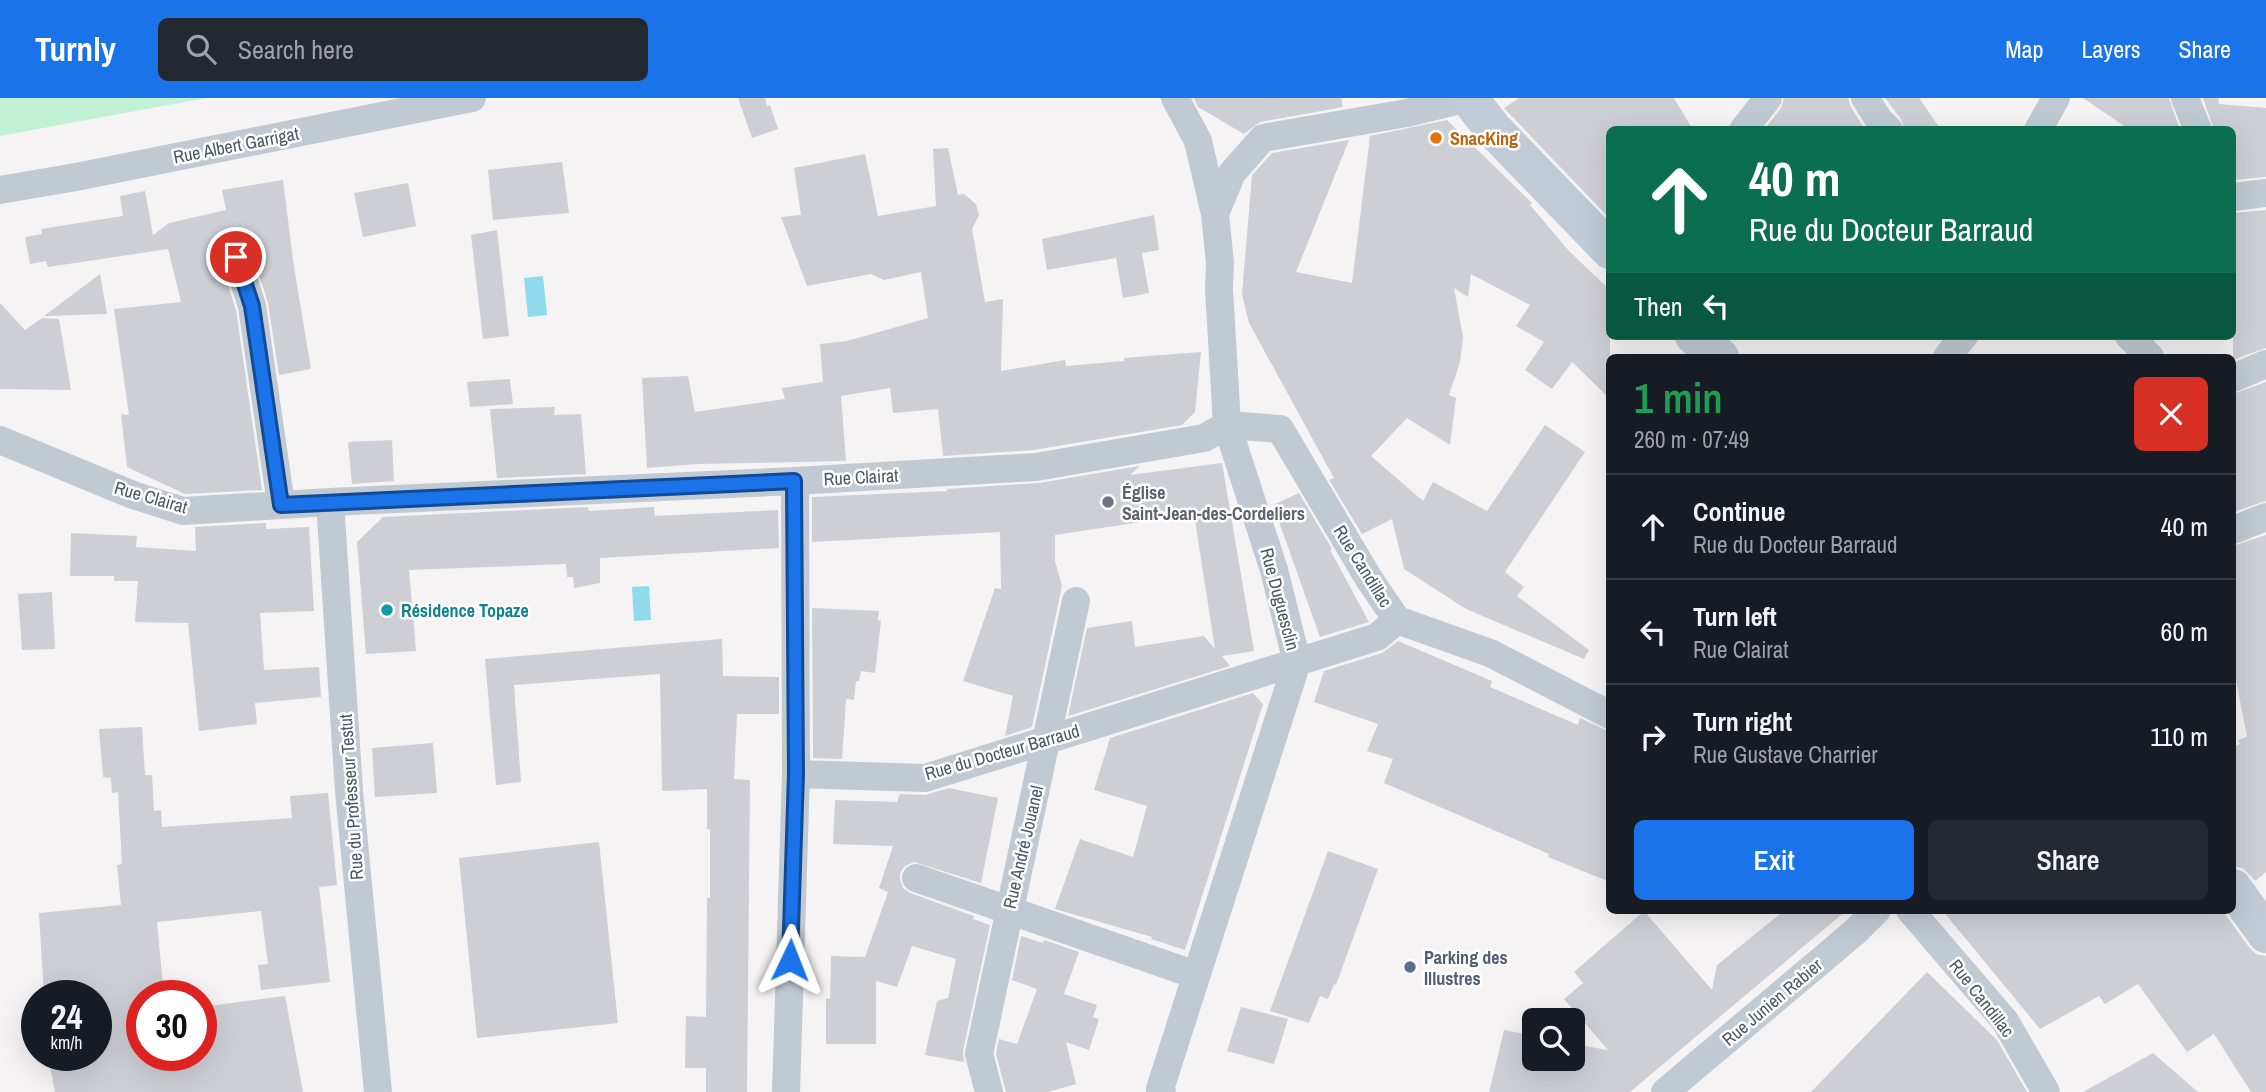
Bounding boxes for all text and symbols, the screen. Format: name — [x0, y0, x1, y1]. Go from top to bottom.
search box — [158, 18, 648, 81]
text: Turnly — [35, 27, 116, 71]
icon: search — [182, 30, 220, 68]
text: Search here — [238, 32, 354, 67]
text: Map — [2005, 33, 2043, 65]
text: Layers — [2081, 33, 2140, 65]
text: Share — [2178, 33, 2231, 65]
street label: Rue Albert Garrigat — [171, 121, 301, 169]
place label: SnacKing — [1450, 126, 1518, 151]
marker: SnacKing — [1428, 130, 1444, 146]
text: 40 m — [1749, 145, 1841, 211]
icon: ahead — [1634, 154, 1725, 245]
text: Rue du Docteur Barraud — [1749, 208, 2033, 251]
pin — [206, 227, 266, 287]
icon: arrive — [217, 238, 255, 276]
icon: left — [1697, 287, 1735, 325]
text: Then — [1634, 289, 1683, 324]
text: 1 min — [1634, 370, 1723, 426]
button: close — [2134, 377, 2208, 451]
text: 260 m · 07:49 — [1634, 424, 1749, 455]
street label: Rue Clairat — [823, 463, 899, 491]
street label: Rue Clairat — [112, 475, 190, 519]
place label: Église Saint-Jean-des-Cordeliers — [1122, 480, 1305, 526]
marker: Église Saint-Jean-des-Cordeliers — [1100, 494, 1116, 510]
text: Continue — [1693, 494, 1785, 529]
icon: ahead — [1634, 508, 1672, 546]
text: 40 m — [2161, 509, 2208, 544]
street label: Rue Candillac — [1328, 520, 1398, 612]
text: Rue du Docteur Barraud — [1693, 529, 1897, 560]
street label: Rue Duguesclin — [1254, 545, 1306, 653]
place label: Résidence Topaze — [401, 598, 529, 623]
text: Turn left — [1693, 599, 1777, 634]
marker: Résidence Topaze — [379, 602, 395, 618]
icon: left — [1634, 613, 1672, 651]
text: 60 m — [2161, 614, 2208, 649]
text: Rue Clairat — [1693, 634, 1788, 665]
text: Turn right — [1693, 704, 1792, 739]
street label: Rue du Professeur Testut — [333, 713, 369, 881]
street label: Rue du Docteur Barraud — [922, 718, 1082, 786]
icon: right — [1634, 718, 1672, 756]
text: 110 m — [2150, 719, 2208, 754]
text: Rue Gustave Charrier — [1693, 739, 1877, 770]
street label: Rue André Jouanel — [997, 783, 1049, 911]
button: Exit — [1634, 820, 1914, 900]
button: Share — [1928, 820, 2208, 900]
position arrow — [753, 923, 827, 997]
place label: Parking des Illustres — [1424, 945, 1508, 991]
street label: Rue Junien Rabier — [1717, 953, 1828, 1051]
street label: Rue Candillac — [1944, 954, 2020, 1042]
marker: Parking des Illustres — [1402, 959, 1418, 975]
speed limit sign: 30 — [126, 980, 217, 1071]
text: 24 — [51, 993, 82, 1040]
map controls — [1522, 1008, 1585, 1071]
button: search — [1522, 1008, 1585, 1071]
text: km/h — [51, 1030, 83, 1055]

